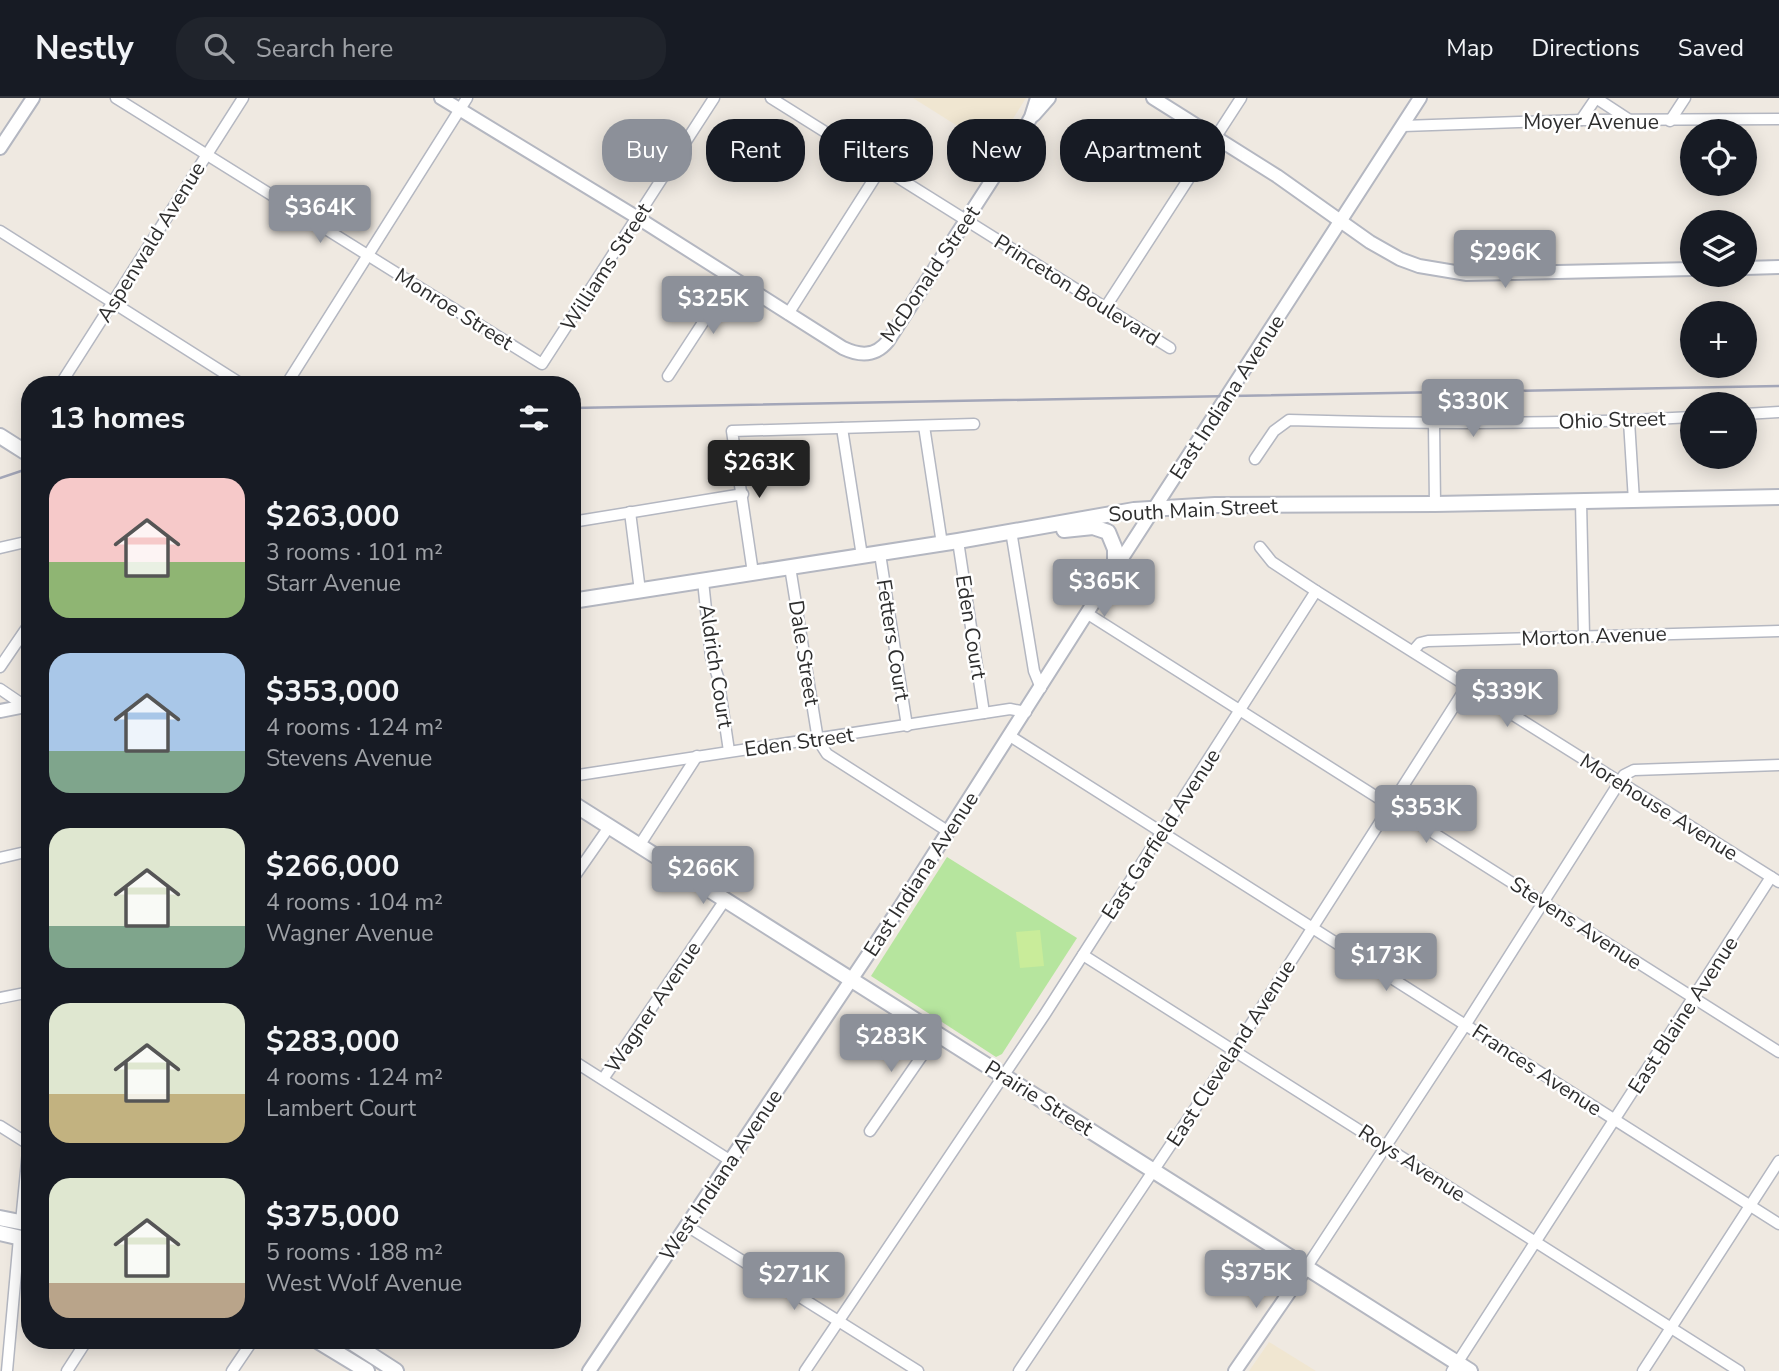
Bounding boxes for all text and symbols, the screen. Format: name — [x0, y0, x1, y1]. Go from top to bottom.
search box — [176, 17, 666, 80]
text: Nestly — [35, 26, 134, 71]
icon: search — [200, 29, 238, 67]
text: Search here — [256, 31, 393, 66]
text: Map — [1446, 32, 1493, 64]
text: Directions — [1531, 32, 1640, 64]
text: Saved — [1678, 32, 1744, 64]
street label: Moyer Avenue — [1523, 108, 1659, 136]
chip: Buy — [602, 119, 692, 182]
chip: Rent — [706, 119, 805, 182]
chip: Filters — [819, 119, 933, 182]
chip: New — [947, 119, 1046, 182]
chip: Apartment — [1060, 119, 1225, 182]
map controls — [1680, 119, 1757, 469]
button: locate — [1680, 119, 1757, 196]
street label: Aspenwald Avenue — [90, 156, 212, 328]
pin: $364K — [271, 186, 369, 245]
text: $364K — [285, 192, 355, 223]
street label: Williams Street — [554, 197, 658, 336]
street label: McDonald Street — [874, 200, 986, 348]
button: layers — [1680, 210, 1757, 287]
street label: Princeton Boulevard — [989, 228, 1165, 352]
pin: $296K — [1456, 230, 1554, 290]
text: $296K — [1470, 237, 1540, 268]
street label: Monroe Street — [390, 261, 519, 357]
pin: $325K — [664, 276, 762, 336]
text: $325K — [678, 283, 748, 314]
button: + — [1680, 301, 1757, 378]
street label: East Indiana Avenue — [1163, 309, 1291, 485]
pin: $330K — [1424, 380, 1522, 439]
text: $330K — [1438, 386, 1508, 417]
button: − — [1680, 392, 1757, 469]
text: 13 homes — [49, 398, 185, 439]
icon: filters — [515, 399, 553, 437]
street label: Ohio Street — [1558, 404, 1667, 436]
pin: $263K — [710, 440, 808, 500]
text: $263K — [724, 447, 794, 478]
street label: South Main Street — [1108, 492, 1279, 528]
text: $263,000 — [266, 496, 399, 537]
icon: home — [105, 506, 189, 590]
text: 3 rooms · 101 m² — [266, 537, 443, 568]
pin: $365K — [1055, 560, 1153, 619]
text: $365K — [1069, 566, 1139, 597]
text: Starr Avenue — [266, 568, 401, 599]
street label: Eden Court — [949, 573, 993, 682]
street label: Fetters Court — [870, 577, 917, 704]
street label: Dale Street — [782, 598, 826, 709]
street label: Aldrich Court — [692, 602, 740, 731]
street label: Morton Avenue — [1521, 619, 1667, 653]
pin: $339K — [1458, 670, 1556, 729]
text: $353,000 — [266, 671, 399, 712]
text: $339K — [1472, 676, 1542, 707]
icon: home — [105, 681, 189, 765]
text: 4 rooms · 124 m² — [266, 712, 443, 743]
street label: Eden Street — [742, 720, 856, 764]
text: Stevens Avenue — [266, 743, 432, 774]
street label: East Garfield Avenue — [1095, 743, 1227, 925]
street label: Morehouse Avenue — [1575, 747, 1743, 867]
street label: East Indiana Avenue — [857, 786, 985, 962]
pin: $353K — [1377, 786, 1475, 845]
text: $353K — [1391, 792, 1461, 823]
text: $266,000 — [266, 846, 399, 887]
pin: $266K — [654, 846, 752, 906]
text: $266K — [668, 853, 738, 884]
icon: home — [105, 856, 189, 940]
street label: Stevens Avenue — [1505, 870, 1647, 976]
text: 4 rooms · 104 m² — [266, 887, 443, 918]
text: Wagner Avenue — [266, 918, 433, 949]
street label: East Blaine Avenue — [1622, 931, 1744, 1099]
pin: $173K — [1337, 934, 1435, 993]
street label: Wagner Avenue — [599, 936, 707, 1078]
text: $173K — [1351, 940, 1421, 971]
street label: East Cleveland Avenue — [1160, 954, 1302, 1152]
pin: $283K — [842, 1014, 940, 1074]
street label: Frances Avenue — [1467, 1018, 1607, 1122]
text: $283,000 — [266, 1021, 399, 1062]
text: $283K — [856, 1021, 926, 1052]
icon: home — [105, 1031, 189, 1115]
street label: Prairie Street — [980, 1054, 1099, 1143]
text: 4 rooms · 124 m² — [266, 1062, 443, 1093]
street label: West Indiana Avenue — [653, 1084, 789, 1266]
text: Lambert Court — [266, 1093, 416, 1124]
street label: Roys Avenue — [1353, 1118, 1471, 1208]
text: $375,000 — [266, 1196, 399, 1237]
icon: home — [105, 1206, 189, 1290]
text: 5 rooms · 188 m² — [266, 1237, 443, 1268]
pin: $375K — [1207, 1250, 1305, 1310]
pin: $271K — [745, 1252, 843, 1312]
text: $375K — [1221, 1257, 1291, 1288]
text: $271K — [759, 1259, 829, 1290]
text: West Wolf Avenue — [266, 1268, 462, 1299]

